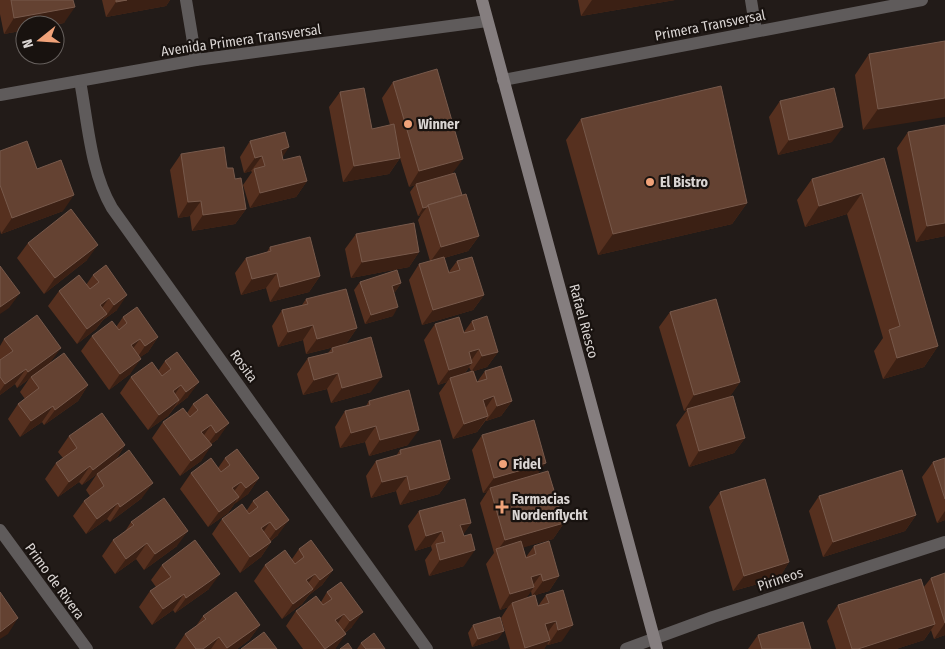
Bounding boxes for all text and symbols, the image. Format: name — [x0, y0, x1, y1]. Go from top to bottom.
street label: Primera Transversal — [653, 6, 767, 45]
north arrow — [15, 15, 65, 65]
street label: Avenida Primera Transversal — [160, 21, 322, 60]
text: N — [19, 37, 37, 50]
place label: Winner — [418, 116, 460, 133]
marker: Winner — [402, 118, 414, 130]
place label: El Bistro — [660, 174, 708, 191]
marker: El Bistro — [644, 176, 656, 188]
street label: Rafael Riesco — [565, 282, 602, 360]
street label: Rosita — [226, 347, 261, 386]
place label: Fidel — [513, 456, 541, 473]
marker: Fidel — [497, 458, 509, 470]
place label: Farmacias Nordenflycht — [512, 491, 589, 524]
marker: Farmacias Nordenflycht — [496, 501, 508, 513]
street label: Primo de Rivera — [21, 540, 88, 623]
street label: Pirineos — [755, 564, 805, 595]

